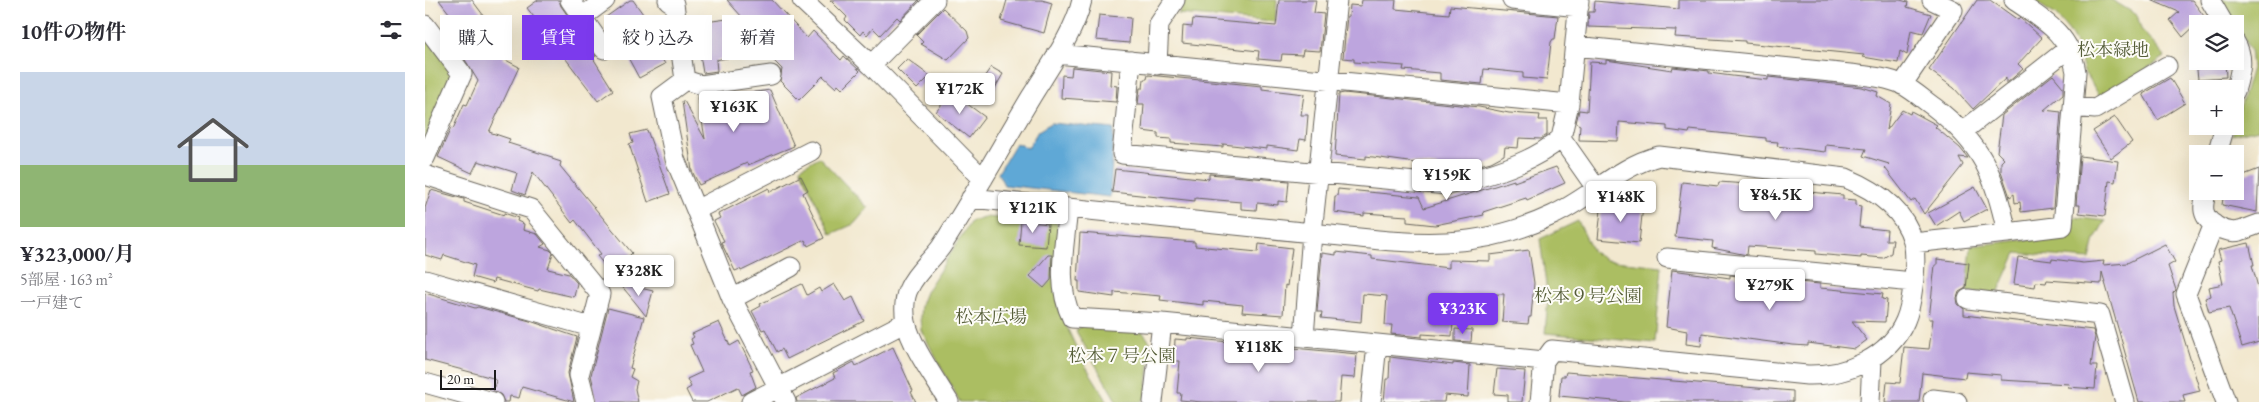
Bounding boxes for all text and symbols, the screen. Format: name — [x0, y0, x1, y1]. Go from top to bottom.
chip: 購入 — [440, 15, 512, 60]
chip: 賃貸 — [522, 15, 594, 60]
chip: 絞り込み — [604, 15, 712, 60]
chip: 新着 — [722, 15, 794, 60]
map controls — [2189, 15, 2244, 200]
button: layers — [2189, 15, 2244, 70]
icon: filters — [377, 16, 405, 44]
text: 10件の物件 — [20, 18, 126, 45]
park label: 松本緑地 — [2077, 38, 2149, 61]
pin: ¥172K — [925, 72, 995, 115]
text: ¥172K — [936, 78, 984, 99]
button: + — [2189, 80, 2244, 135]
pin: ¥163K — [699, 90, 769, 133]
text: ¥163K — [710, 96, 758, 117]
icon: home — [168, 105, 258, 195]
button: − — [2189, 145, 2244, 200]
pin: ¥159K — [1412, 158, 1482, 201]
text: ¥159K — [1423, 164, 1471, 185]
pin: ¥84.5K — [1735, 178, 1817, 221]
pin: ¥148K — [1586, 180, 1656, 223]
text: ¥84.5K — [1750, 184, 1802, 205]
text: ¥148K — [1597, 186, 1645, 207]
pin: ¥121K — [998, 192, 1068, 234]
text: ¥121K — [1009, 197, 1057, 218]
text: ¥323,000/月 — [20, 240, 135, 267]
pin: ¥328K — [604, 254, 674, 297]
text: ¥328K — [615, 260, 663, 281]
pin: ¥279K — [1735, 268, 1805, 311]
text: 5部屋 · 163 m² — [20, 269, 113, 290]
text: ¥279K — [1746, 274, 1794, 295]
park label: 松本９号公園 — [1534, 284, 1642, 307]
text: 一戸建て — [20, 292, 84, 313]
pin: ¥323K — [1428, 292, 1498, 335]
text: ¥323K — [1439, 298, 1487, 319]
park label: 松本広場 — [955, 305, 1027, 328]
pin: ¥118K — [1224, 330, 1294, 373]
text: ¥118K — [1235, 336, 1283, 357]
park label: 松本７号公園 — [1068, 344, 1176, 367]
scale bar — [440, 367, 496, 390]
text: 20 m — [447, 370, 474, 388]

